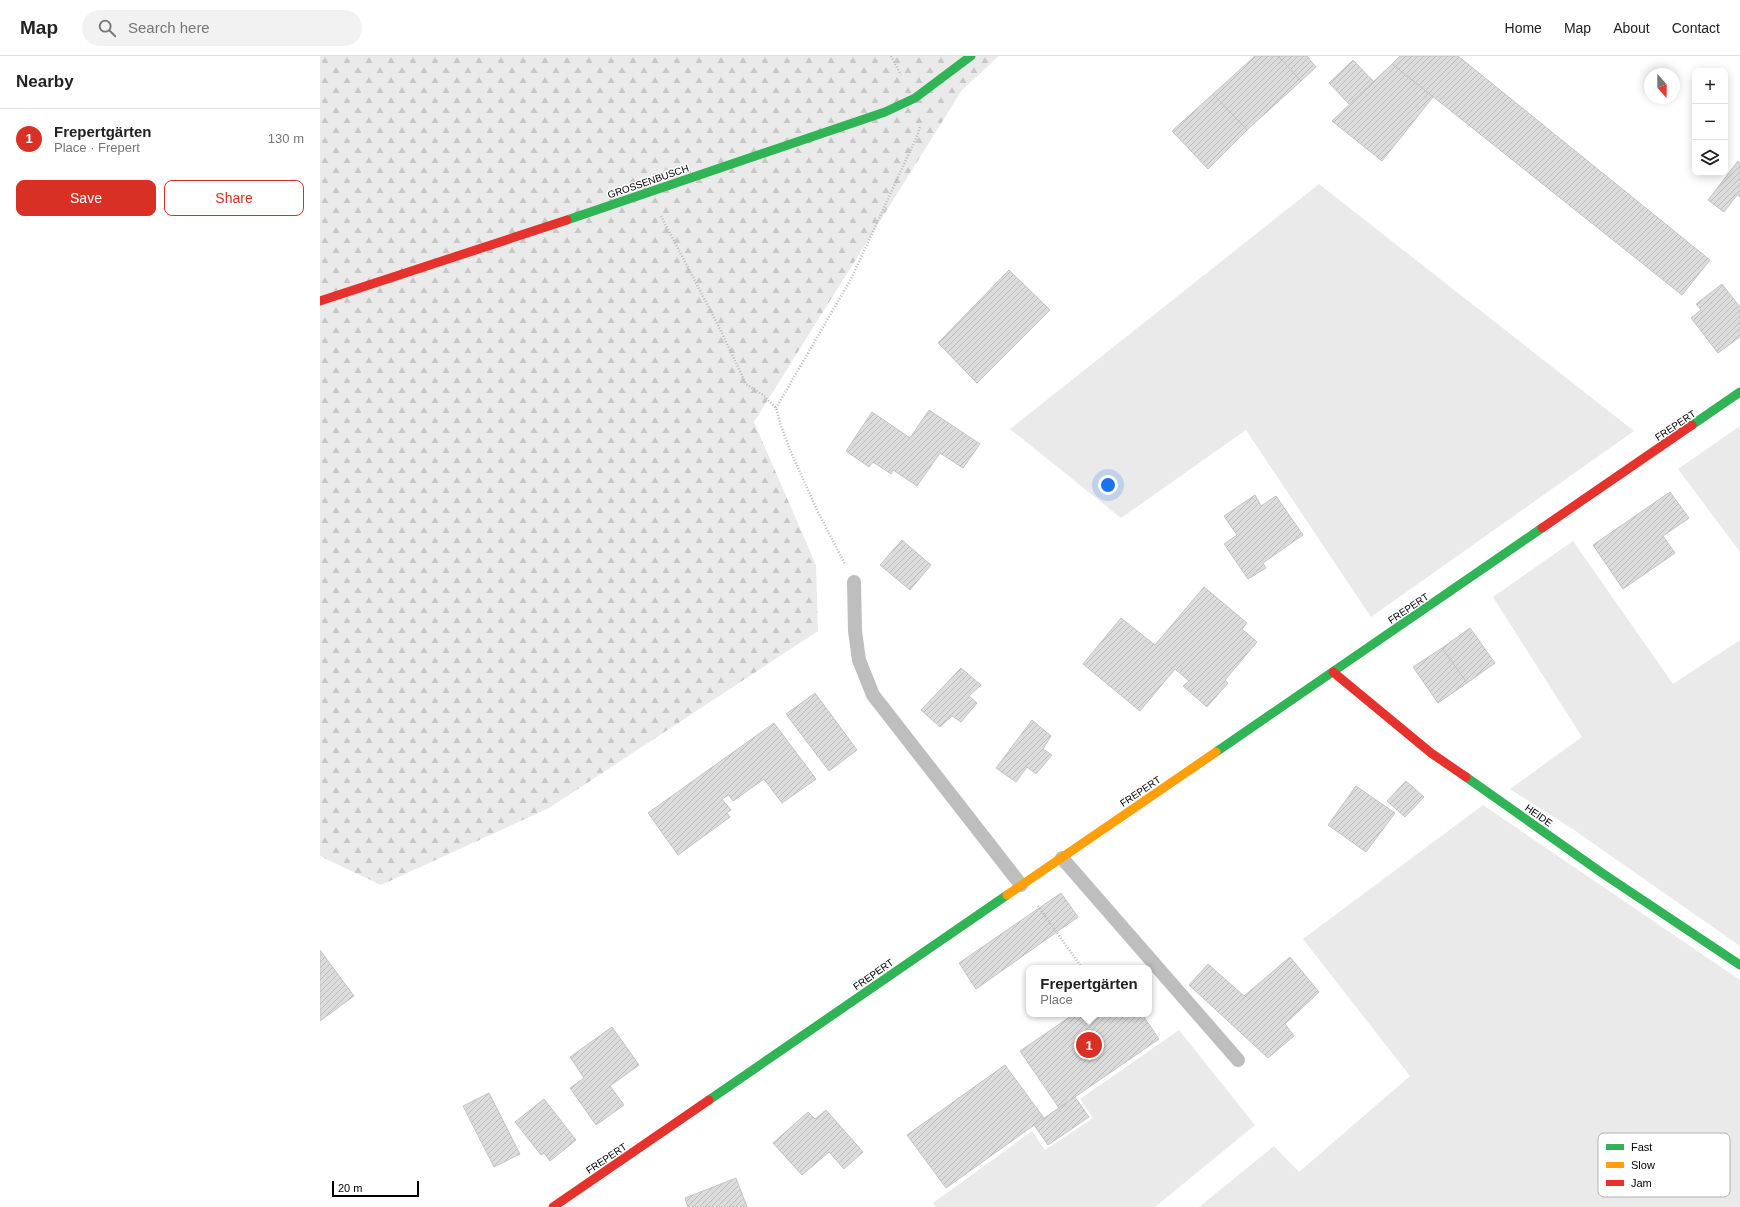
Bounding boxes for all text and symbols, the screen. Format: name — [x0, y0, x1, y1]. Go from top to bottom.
search box — [82, 10, 362, 46]
text: Map — [20, 17, 58, 38]
icon: search — [96, 17, 118, 39]
text: Search here — [128, 19, 210, 36]
text: Home — [1505, 20, 1542, 36]
text: Map — [1564, 20, 1591, 36]
text: About — [1613, 20, 1650, 36]
text: Contact — [1672, 20, 1720, 36]
north arrow — [1644, 68, 1680, 104]
map controls — [1692, 68, 1728, 176]
button: + — [1692, 68, 1728, 104]
text: Nearby — [16, 72, 74, 91]
button: − — [1692, 104, 1728, 140]
text: Frepertgärten — [54, 123, 152, 140]
text: 1 — [25, 131, 33, 146]
text: 130 m — [268, 131, 304, 146]
text: Place · Frepert — [54, 140, 140, 155]
button: layers — [1692, 140, 1728, 176]
street label: GROSSENBUSCH — [606, 162, 690, 201]
button: Save — [16, 180, 156, 216]
button: Share — [164, 180, 304, 216]
street label: FREPERT — [1653, 408, 1698, 443]
your location — [1098, 475, 1118, 495]
street label: FREPERT — [1386, 591, 1431, 626]
street label: FREPERT — [1118, 774, 1163, 809]
street label: HEIDE — [1523, 802, 1555, 829]
street label: FREPERT — [851, 957, 895, 992]
popup — [1026, 965, 1152, 1017]
text: Frepertgärten — [1040, 975, 1138, 992]
text: Place — [1040, 992, 1073, 1007]
pin: 1 — [1076, 1030, 1102, 1060]
legend — [1598, 1133, 1730, 1197]
street label: FREPERT — [584, 1141, 629, 1176]
text: Fast — [1631, 1141, 1652, 1153]
text: Slow — [1631, 1159, 1655, 1171]
text: Jam — [1631, 1177, 1652, 1189]
scale bar — [332, 1179, 419, 1198]
text: 20 m — [338, 1182, 362, 1194]

